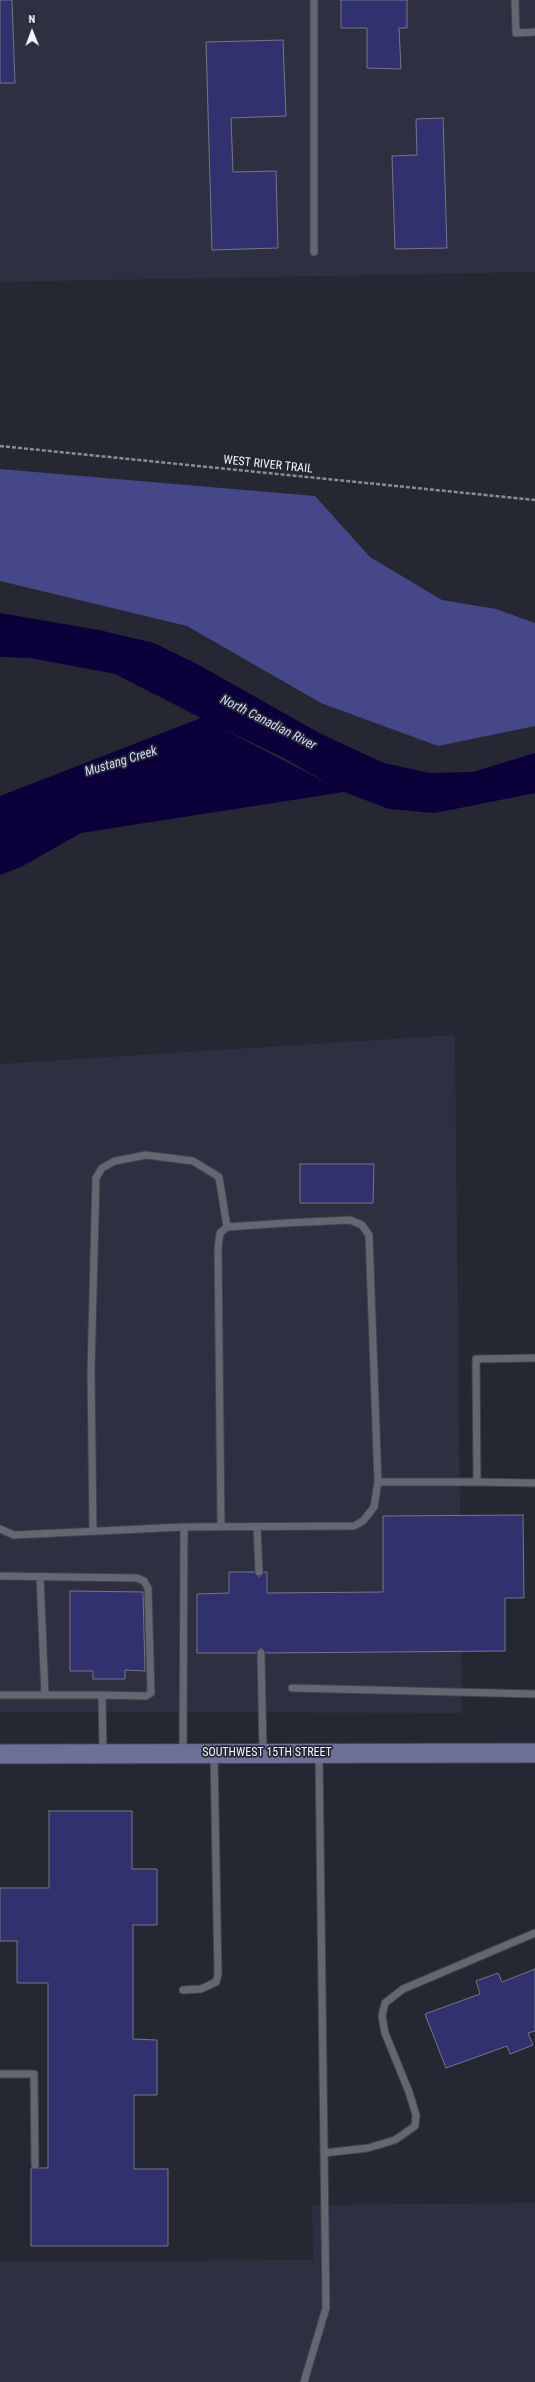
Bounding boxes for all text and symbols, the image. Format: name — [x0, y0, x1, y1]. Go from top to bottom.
north arrow — [12, 12, 52, 52]
text: N — [28, 13, 35, 26]
street label: WEST RIVER TRAIL — [223, 453, 313, 477]
water label: North Canadian River — [218, 692, 318, 754]
water label: Mustang Creek — [83, 744, 159, 780]
street label: SOUTHWEST 15TH STREET — [202, 1746, 332, 1760]

